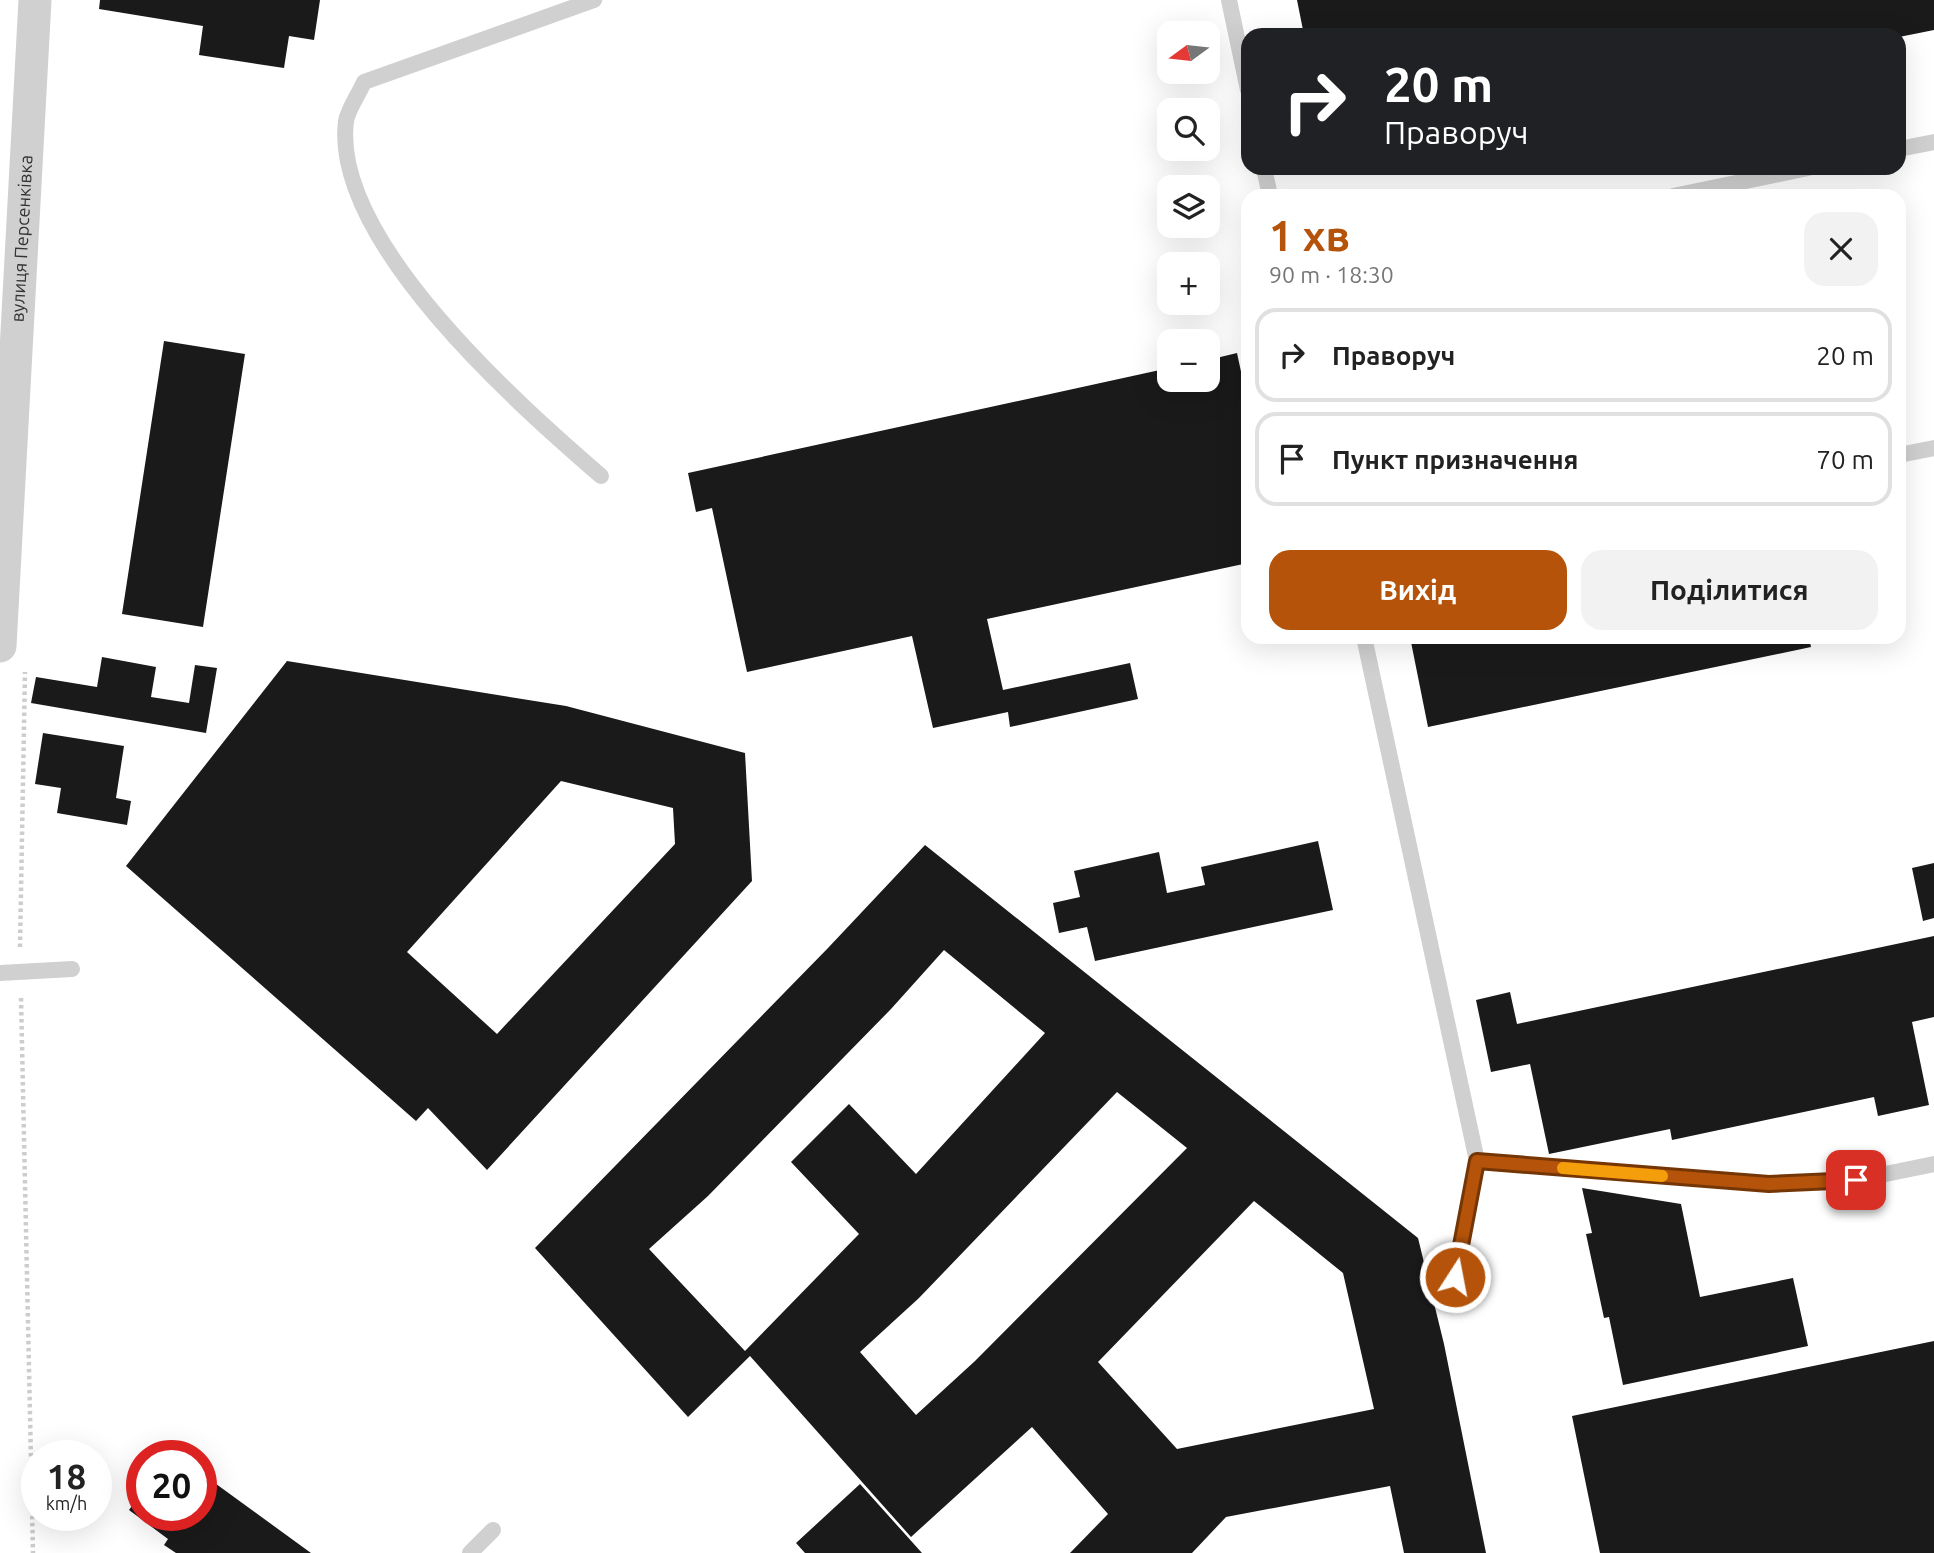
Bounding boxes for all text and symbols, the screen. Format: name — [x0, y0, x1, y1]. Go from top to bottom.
north arrow — [1157, 21, 1220, 84]
map controls — [1157, 21, 1220, 392]
icon: right — [1269, 56, 1360, 147]
text: 20 m — [1384, 56, 1493, 111]
button: search — [1157, 98, 1220, 161]
text: Праворуч — [1384, 114, 1529, 150]
street label: вулиця Персенківка — [7, 154, 36, 323]
button: layers — [1157, 175, 1220, 238]
text: 1 хв — [1269, 212, 1350, 259]
button: close — [1804, 212, 1878, 286]
button: + — [1157, 252, 1220, 315]
text: 90 m · 18:30 — [1269, 262, 1394, 287]
button: − — [1157, 329, 1220, 392]
icon: right — [1273, 336, 1311, 374]
text: Праворуч — [1332, 341, 1455, 370]
text: 20 m — [1816, 341, 1874, 370]
icon: arrive — [1273, 440, 1311, 478]
text: Пункт призначення — [1332, 445, 1578, 474]
text: 70 m — [1816, 445, 1874, 474]
button: Вихід — [1269, 550, 1567, 630]
button: Поділитися — [1581, 550, 1878, 630]
pin — [1826, 1150, 1886, 1210]
icon: arrive — [1837, 1161, 1875, 1199]
position arrow — [1418, 1240, 1492, 1314]
speed limit sign: 20 — [126, 1440, 217, 1531]
text: 18 — [47, 1456, 86, 1496]
text: km/h — [46, 1493, 87, 1513]

